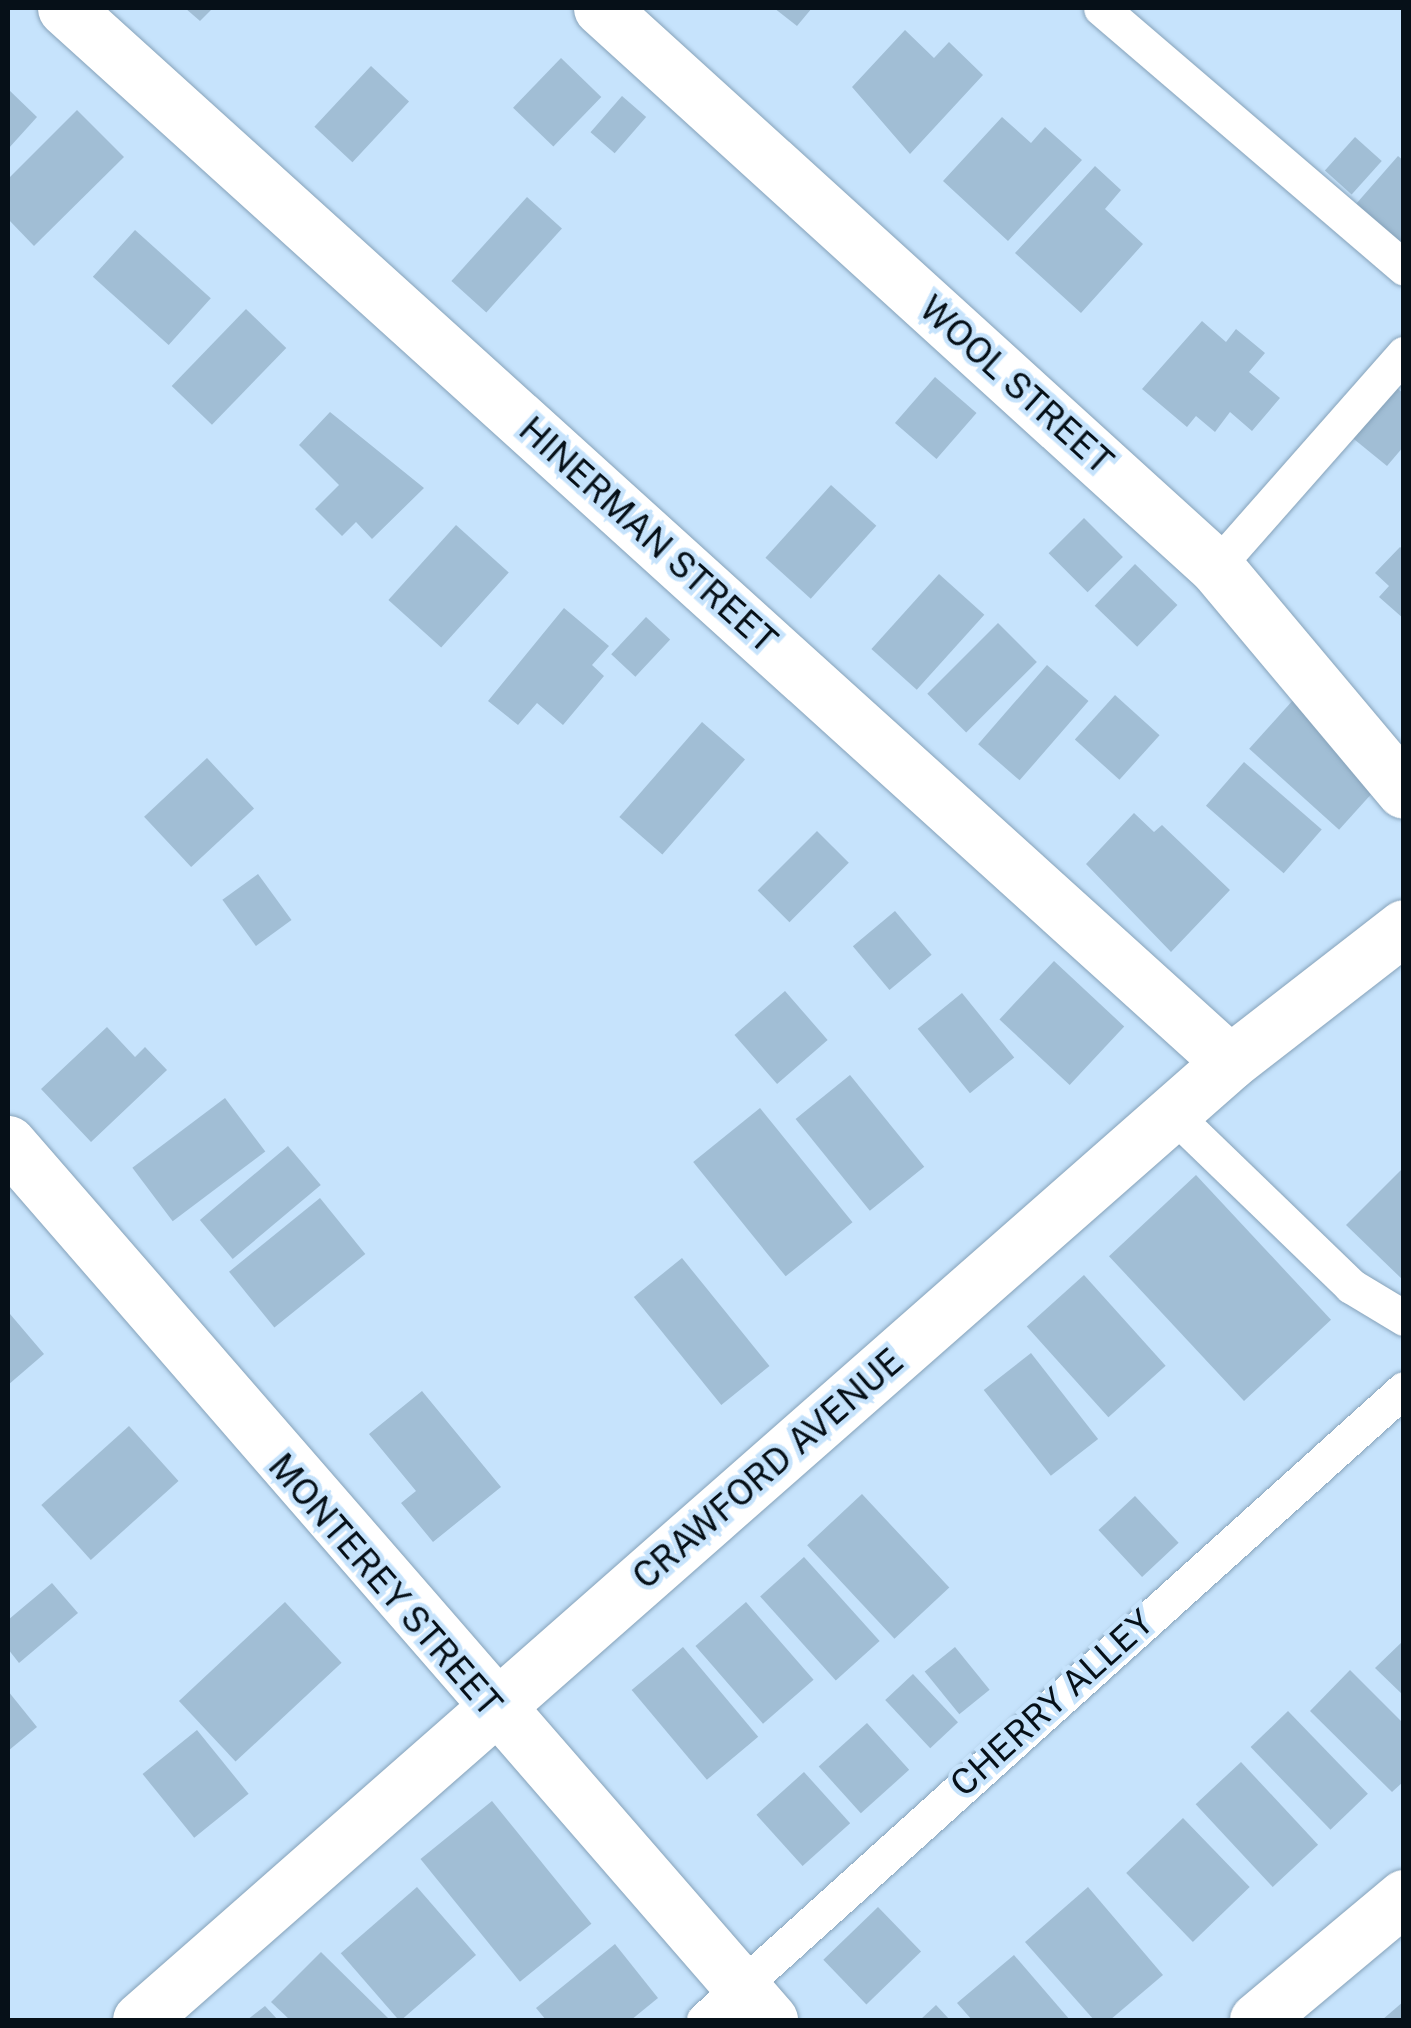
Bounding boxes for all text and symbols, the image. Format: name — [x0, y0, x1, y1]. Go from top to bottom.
street label: WOOL STREET — [911, 287, 1121, 483]
street label: HINERMAN STREET — [511, 408, 785, 662]
street label: CRAWFORD AVENUE — [624, 1340, 912, 1598]
street label: MONTEREY STREET — [260, 1445, 510, 1725]
street label: CHERRY ALLEY — [942, 1601, 1162, 1805]

